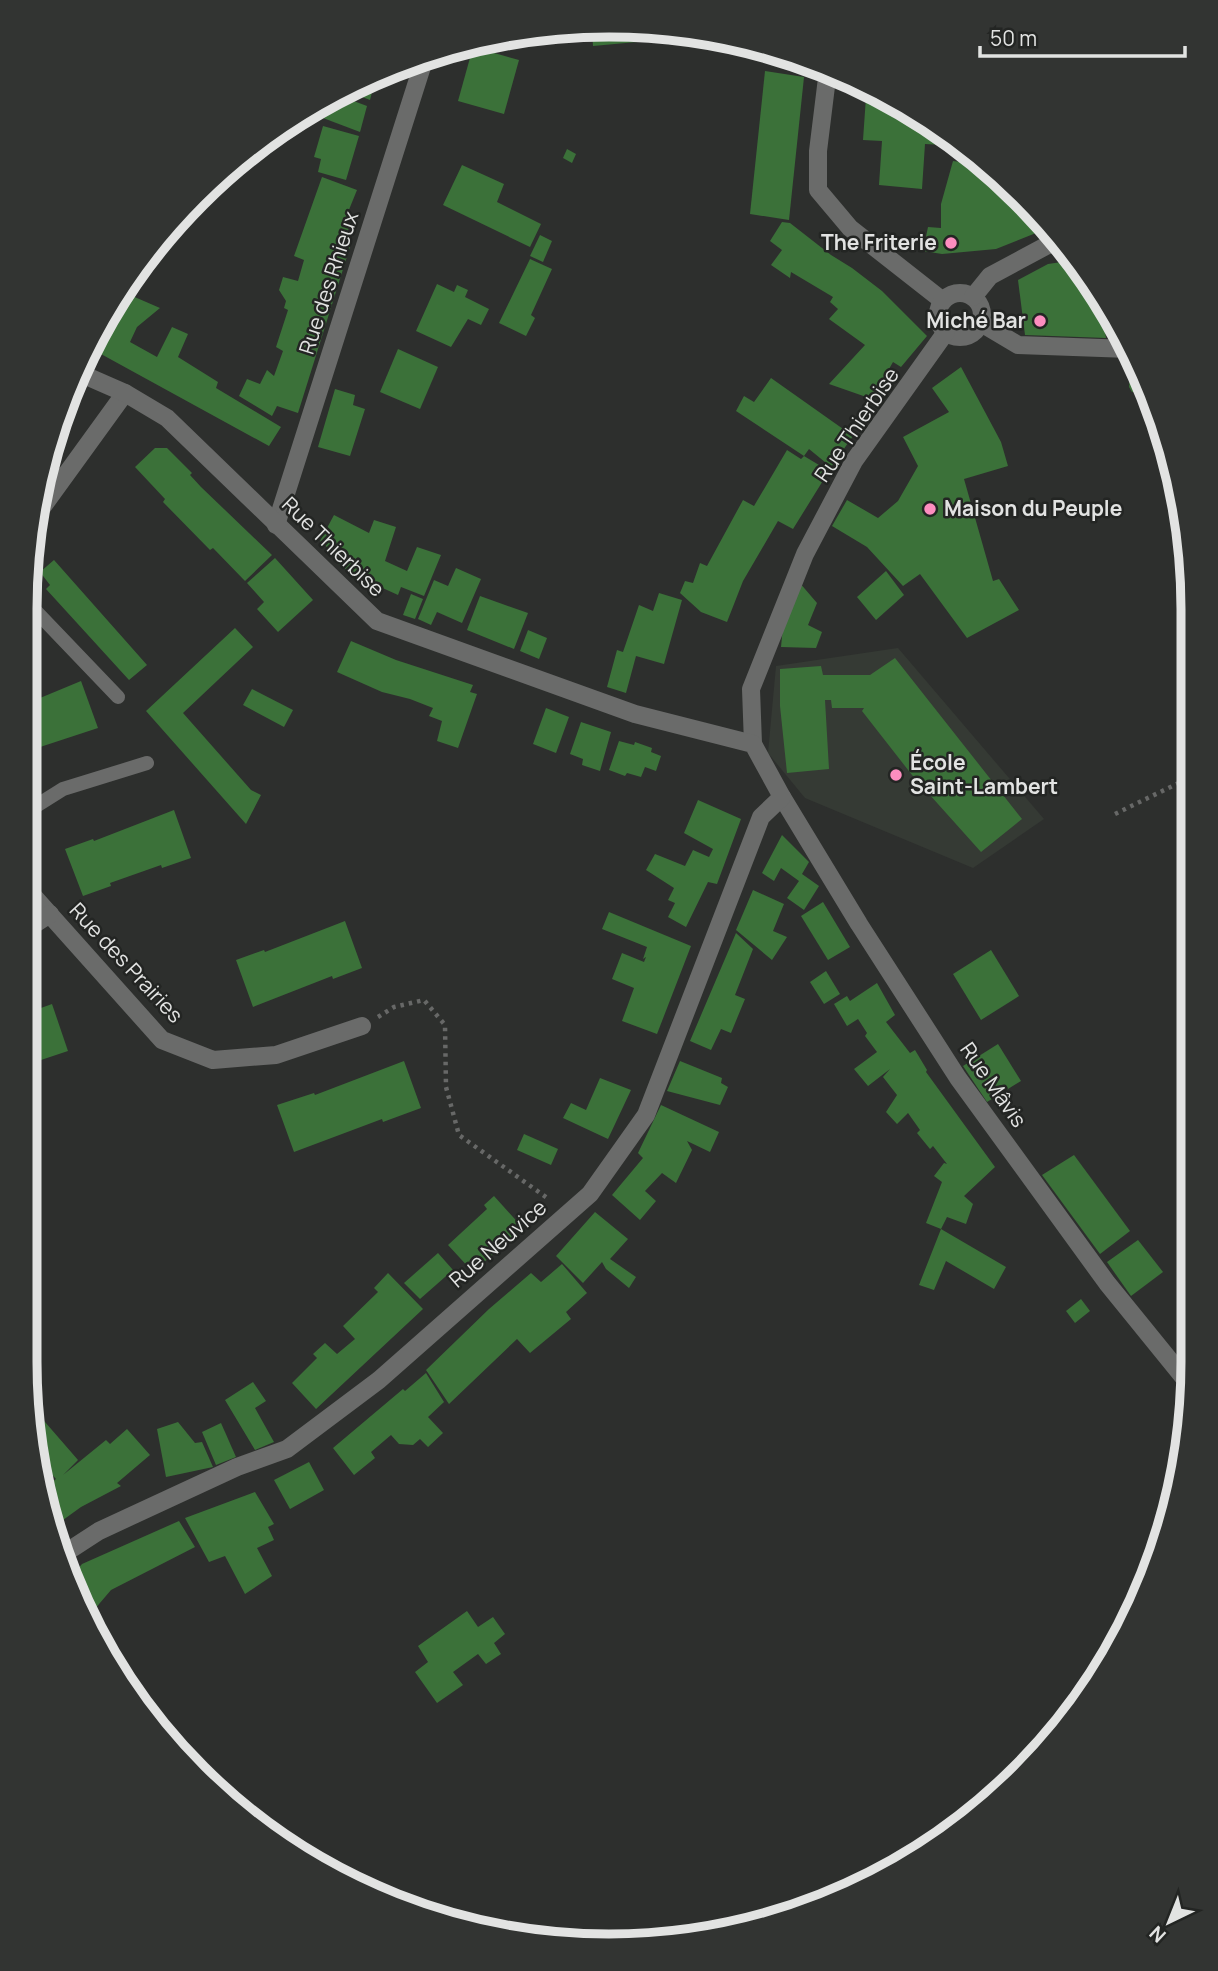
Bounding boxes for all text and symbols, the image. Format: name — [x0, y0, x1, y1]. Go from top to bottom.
scale bar — [980, 14, 1185, 58]
text: 50 m — [990, 24, 1037, 52]
street label: Rue des Rhieux — [292, 208, 364, 358]
place label: The Friterie — [821, 228, 937, 256]
marker: The Friterie — [943, 235, 959, 251]
place label: Miché Bar — [926, 306, 1026, 334]
marker: Miché Bar — [1032, 313, 1048, 329]
street label: Rue Thierbise — [807, 362, 905, 487]
street label: Rue Thierbise — [276, 490, 391, 602]
place label: Maison du Peuple — [944, 494, 1122, 522]
marker: Maison du Peuple — [922, 501, 938, 517]
place label: École Saint-Lambert — [910, 748, 1058, 800]
marker: École Saint-Lambert — [888, 767, 904, 783]
street label: Rue des Prairies — [64, 896, 190, 1028]
street label: Rue Mâvis — [954, 1036, 1033, 1132]
street label: Rue Neuvice — [443, 1193, 552, 1293]
north arrow — [1134, 1887, 1204, 1957]
text: N — [1144, 1920, 1171, 1949]

